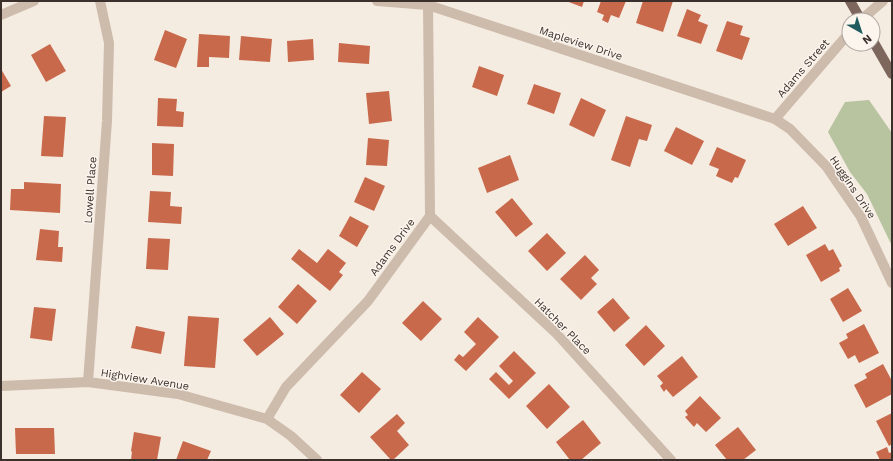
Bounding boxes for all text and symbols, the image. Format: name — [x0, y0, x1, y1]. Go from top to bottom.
north arrow — [841, 12, 881, 52]
street label: Mapleview Drive — [537, 24, 624, 63]
text: N — [860, 32, 874, 47]
street label: Adams Street — [774, 36, 833, 100]
street label: Huggins Drive — [827, 153, 878, 221]
street label: Lowell Place — [82, 156, 99, 224]
street label: Adams Drive — [367, 216, 418, 278]
street label: Hatcher Place — [532, 295, 594, 357]
street label: Highview Avenue — [100, 366, 190, 393]

